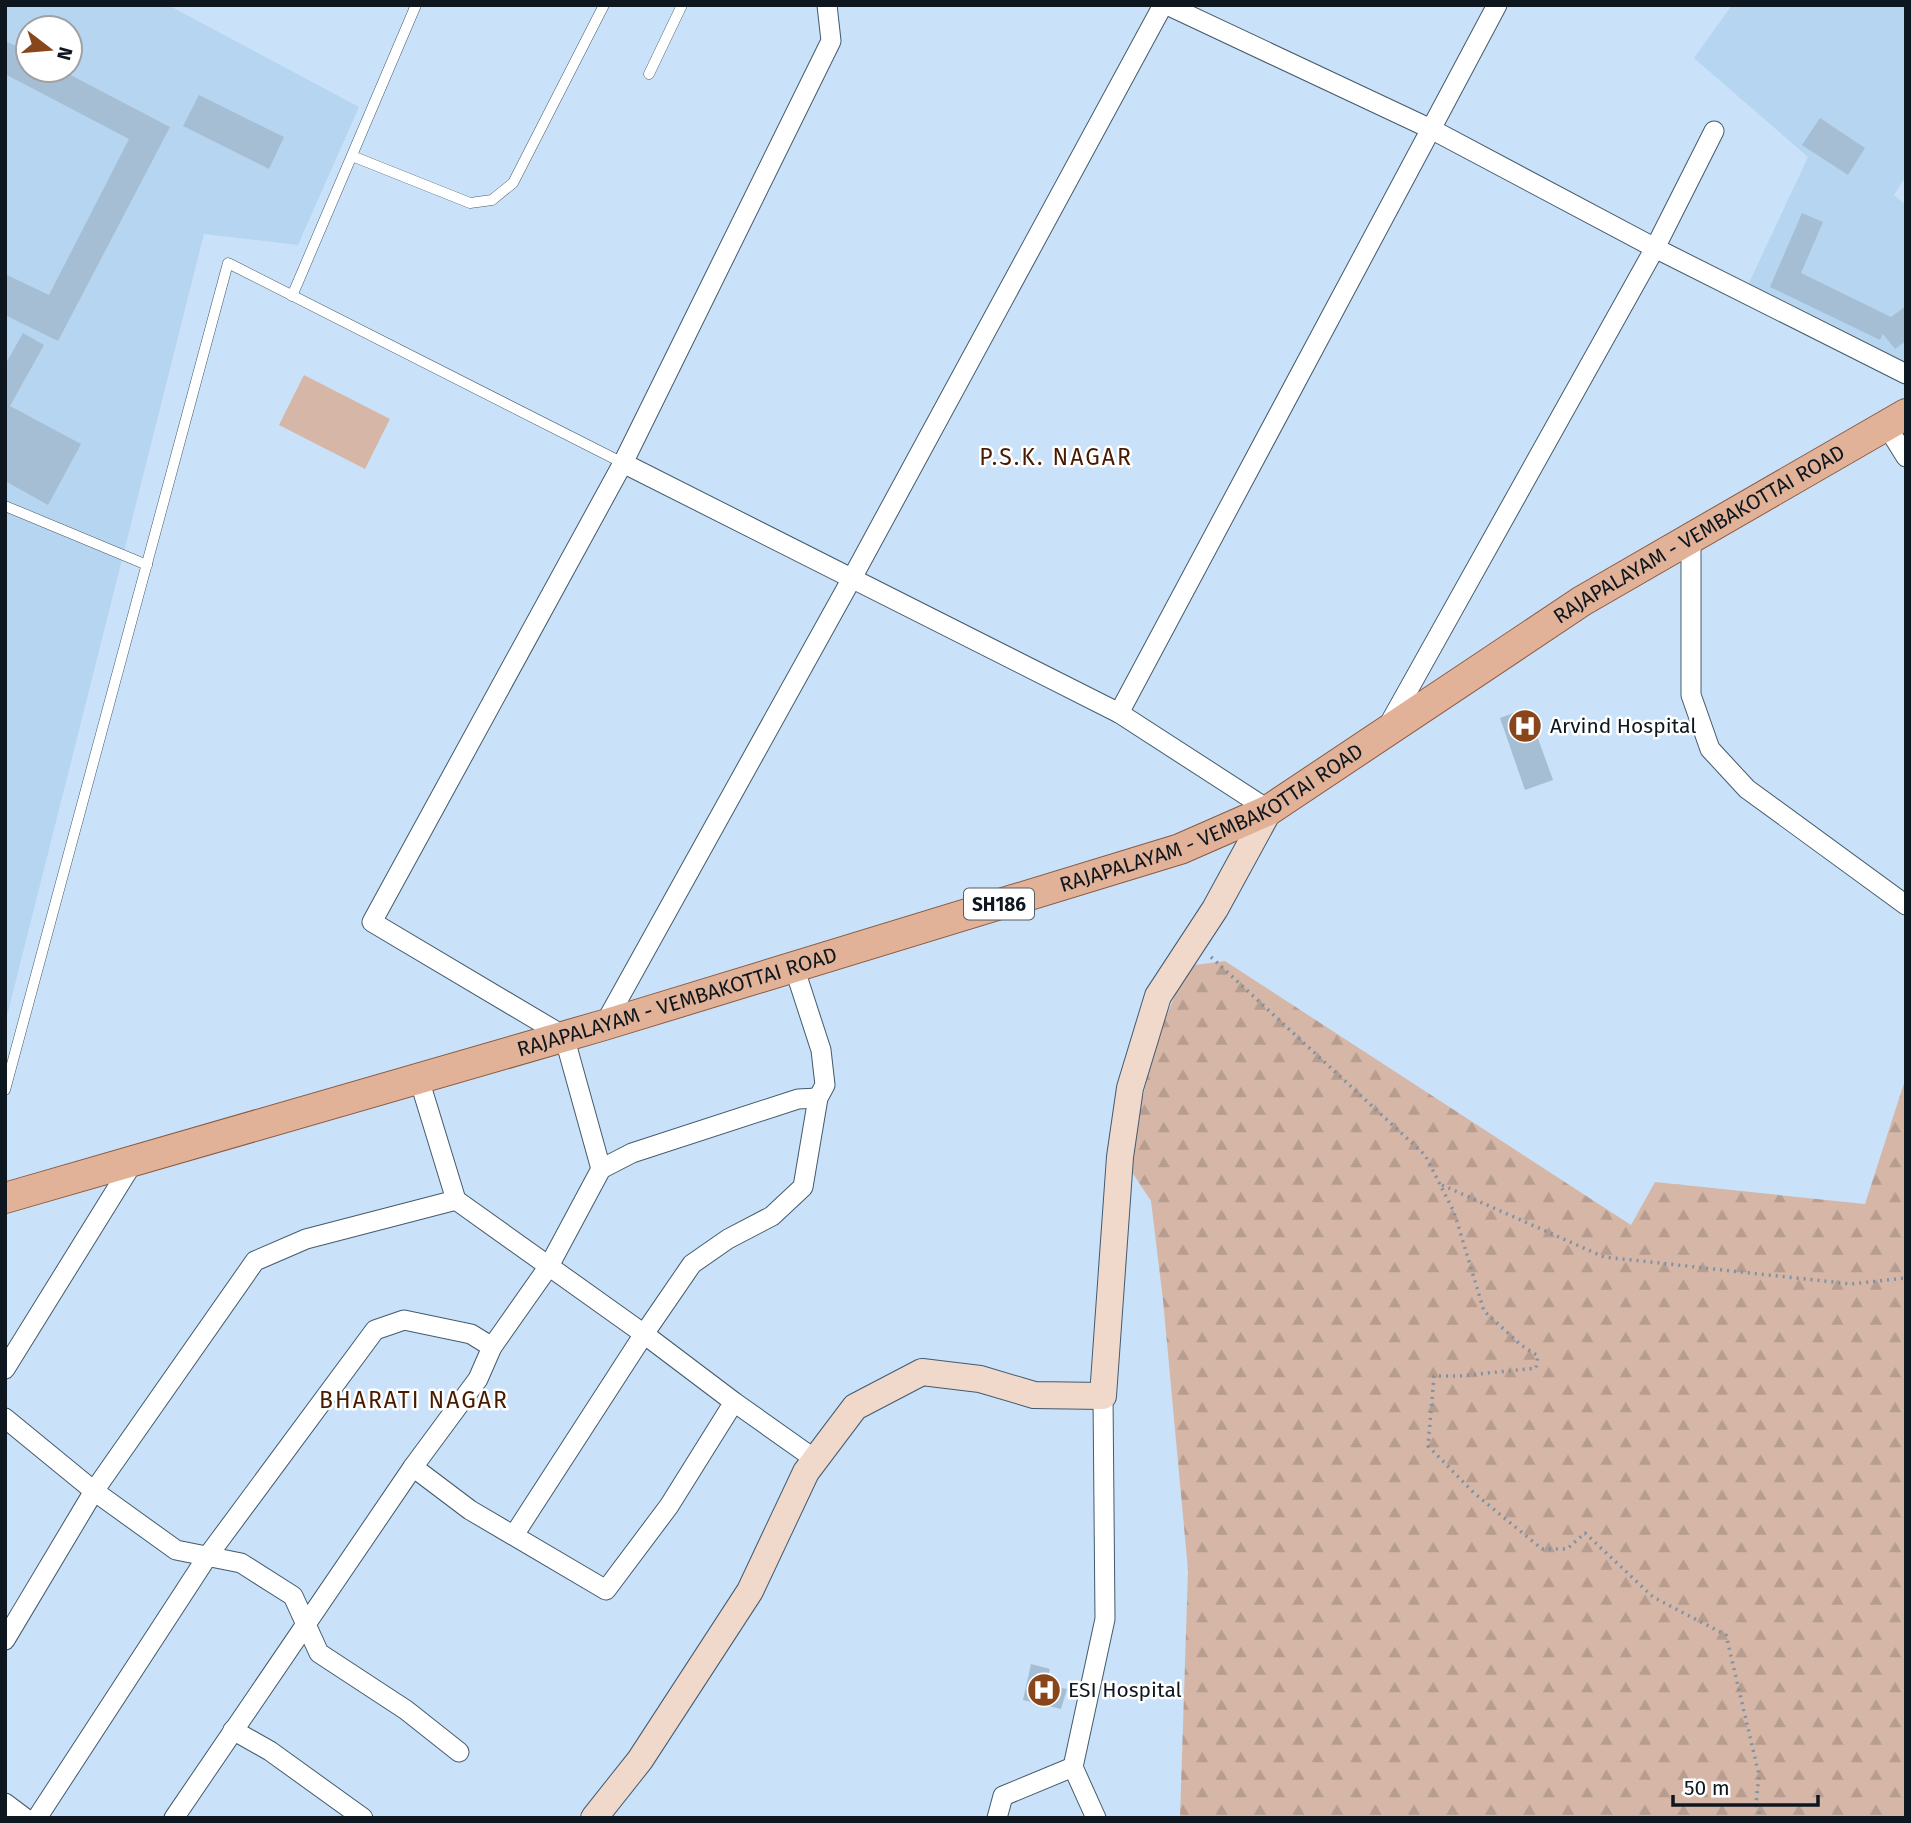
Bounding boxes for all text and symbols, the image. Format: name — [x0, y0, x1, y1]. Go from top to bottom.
north arrow — [14, 14, 84, 84]
text: N — [52, 44, 78, 63]
street label: RAJAPALAYAM - VEMBAKOTTAI ROAD — [1548, 439, 1849, 629]
district label: P.S.K. NAGAR — [979, 443, 1133, 471]
hospital icon: Arvind Hospital — [1506, 707, 1544, 745]
place label: Arvind Hospital — [1550, 713, 1696, 739]
street label: RAJAPALAYAM - VEMBAKOTTAI ROAD — [1056, 738, 1368, 898]
road number: SH186 — [964, 888, 1034, 920]
street label: RAJAPALAYAM - VEMBAKOTTAI ROAD — [514, 942, 840, 1062]
district label: BHARATI NAGAR — [319, 1386, 509, 1414]
hospital icon: ESI Hospital — [1025, 1671, 1063, 1709]
place label: ESI Hospital — [1068, 1677, 1182, 1703]
scale bar — [1673, 1764, 1818, 1808]
text: 50 m — [1684, 1775, 1730, 1801]

